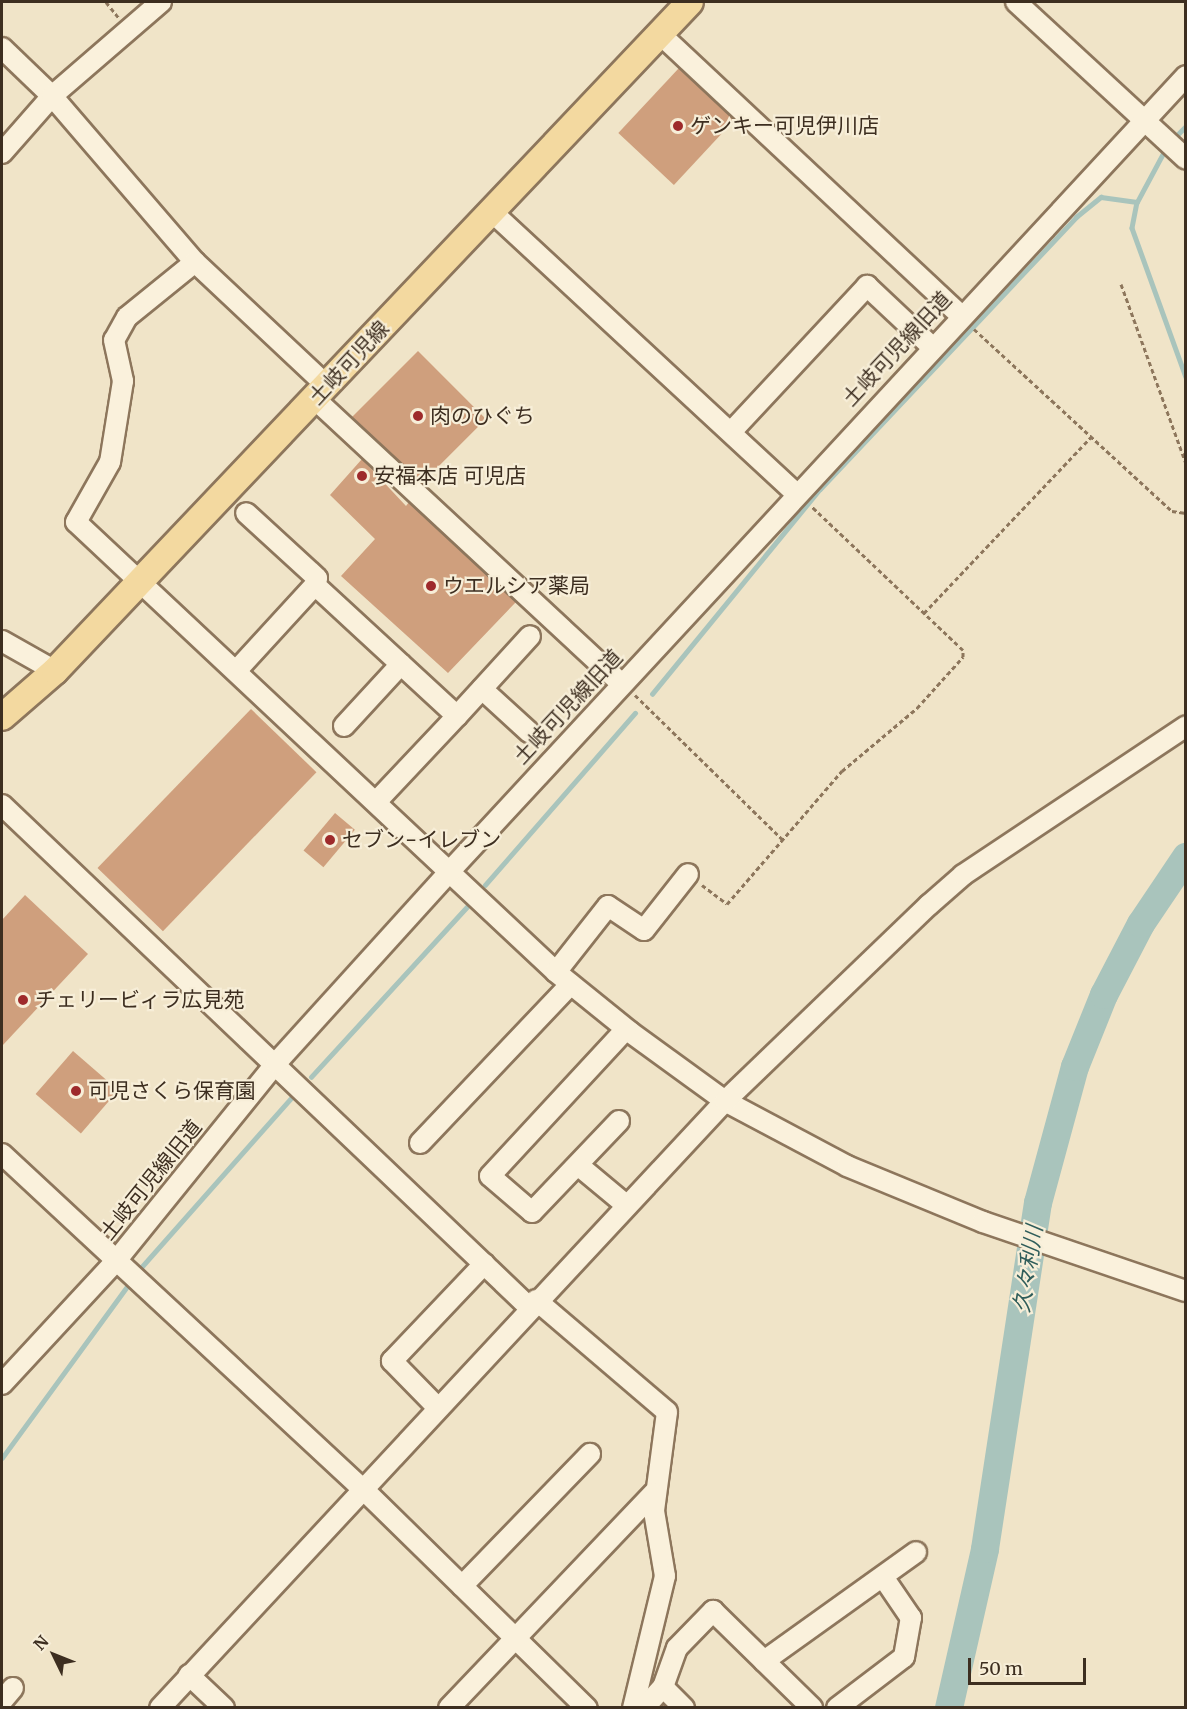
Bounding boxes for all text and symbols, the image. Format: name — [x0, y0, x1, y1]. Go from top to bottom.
place label: ゲンキー可児伊川店 — [690, 113, 879, 139]
marker: ゲンキー可児伊川店 — [671, 119, 685, 133]
street label: 土岐可児線旧道 — [838, 287, 956, 411]
street label: 土岐可児線 — [304, 316, 394, 410]
place label: 肉のひぐち — [430, 403, 535, 429]
marker: 肉のひぐち — [411, 409, 425, 423]
place label: 安福本店 可児店 — [374, 463, 526, 489]
marker: 安福本店 可児店 — [355, 469, 369, 483]
place label: ウエルシア薬局 — [443, 573, 590, 599]
marker: ウエルシア薬局 — [424, 579, 438, 593]
street label: 土岐可児線旧道 — [509, 645, 627, 769]
place label: セブン-イレブン — [342, 827, 501, 853]
marker: セブン-イレブン — [323, 833, 337, 847]
place label: チェリービィラ広見苑 — [35, 987, 245, 1013]
marker: チェリービィラ広見苑 — [16, 993, 30, 1007]
place label: 可児さくら保育園 — [88, 1078, 256, 1104]
marker: 可児さくら保育園 — [69, 1084, 83, 1098]
street label: 土岐可児線旧道 — [95, 1115, 207, 1245]
water label: 久々利川 — [1008, 1223, 1048, 1315]
north arrow — [24, 1625, 84, 1685]
text: N — [29, 1631, 52, 1654]
scale bar — [971, 1646, 1090, 1684]
text: 50 m — [979, 1657, 1023, 1680]

